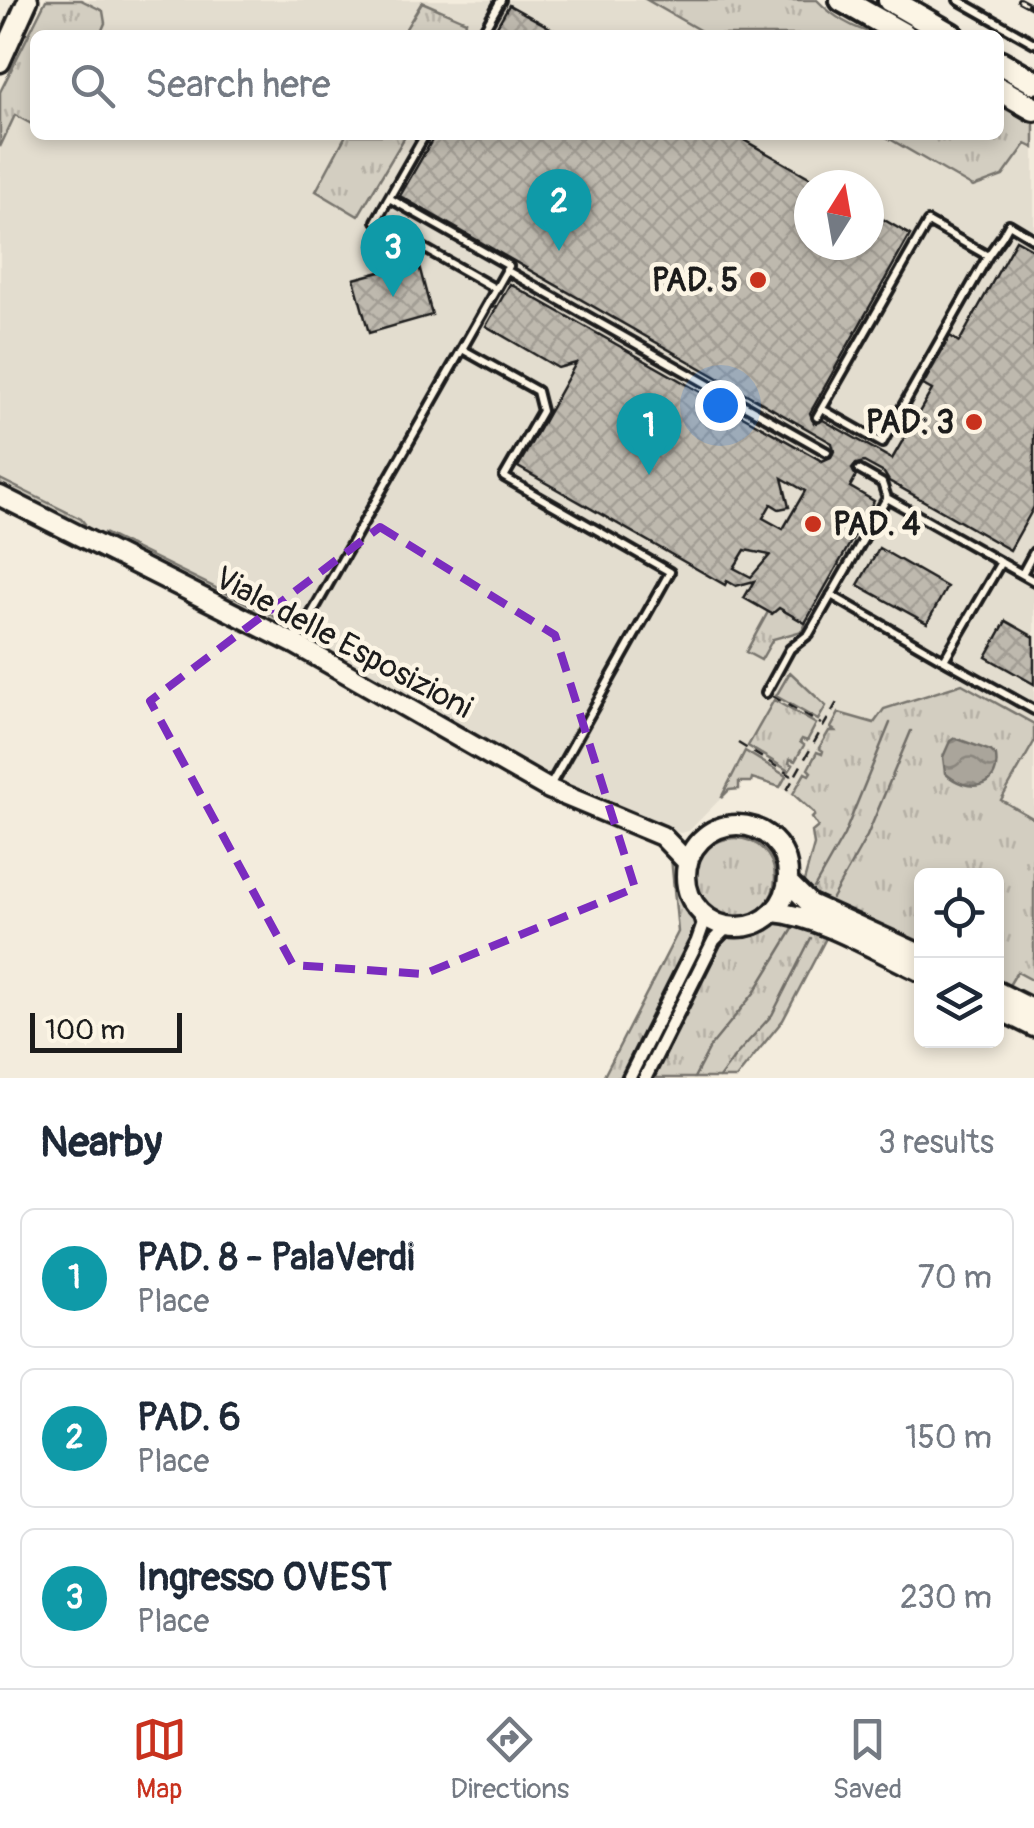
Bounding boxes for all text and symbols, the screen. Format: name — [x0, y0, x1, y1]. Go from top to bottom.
search box — [30, 30, 1004, 140]
icon: search — [65, 58, 120, 113]
text: Search here — [145, 61, 331, 109]
pin: 2 — [526, 168, 592, 251]
north arrow — [794, 170, 884, 260]
pin: 3 — [360, 214, 426, 297]
place label: PAD. 5 — [652, 261, 738, 301]
marker: PAD. 5 — [747, 269, 769, 291]
your location — [695, 380, 746, 431]
pin: 1 — [616, 392, 682, 475]
place label: PAD: 3 — [866, 403, 954, 443]
marker: PAD: 3 — [963, 411, 985, 433]
place label: PAD. 4 — [833, 505, 921, 545]
marker: PAD. 4 — [802, 513, 824, 535]
street label: Viale delle Esposizioni — [208, 558, 479, 728]
map controls — [914, 868, 1004, 1048]
button: locate — [914, 868, 1004, 958]
button: layers — [914, 958, 1004, 1048]
scale bar — [30, 1008, 182, 1052]
text: 100 m — [45, 1013, 125, 1048]
text: Nearby — [40, 1117, 162, 1169]
text: 3 results — [878, 1123, 994, 1163]
text: PAD. 8 - PalaVerdi — [137, 1234, 414, 1282]
text: 1 — [68, 1258, 81, 1298]
text: 70 m — [918, 1258, 992, 1298]
text: Place — [137, 1282, 209, 1322]
text: PAD. 6 — [137, 1394, 241, 1442]
text: 2 — [66, 1418, 83, 1458]
text: 150 m — [905, 1418, 992, 1458]
text: Place — [137, 1442, 209, 1482]
text: Ingresso OVEST — [137, 1554, 392, 1602]
text: 3 — [66, 1578, 83, 1618]
text: 230 m — [900, 1578, 992, 1618]
text: Place — [137, 1602, 209, 1642]
tab: Map — [132, 1712, 187, 1807]
tab: Directions — [450, 1712, 569, 1807]
tab: Saved — [833, 1712, 902, 1807]

